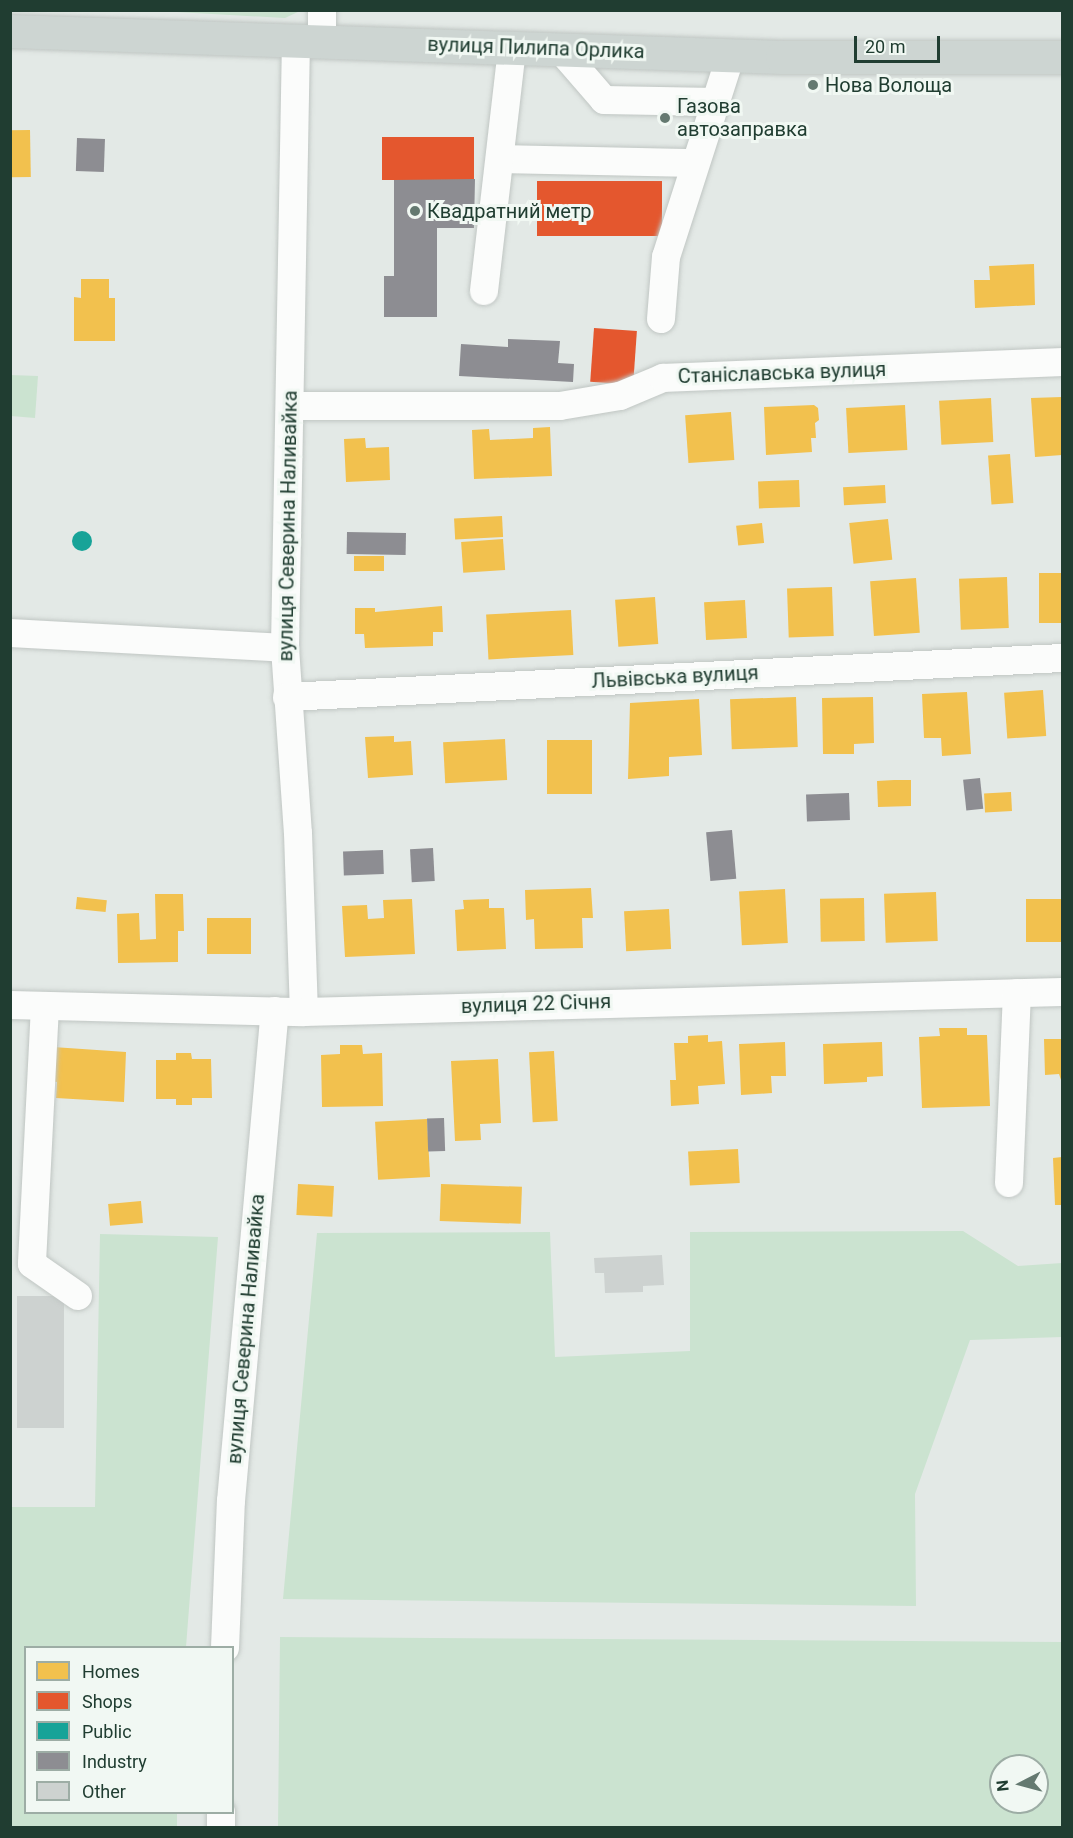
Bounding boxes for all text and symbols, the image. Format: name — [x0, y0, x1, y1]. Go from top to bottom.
scale bar — [857, 24, 942, 62]
street label: вулиця Пилипа Орлика — [427, 32, 645, 64]
text: 20 m — [865, 36, 905, 57]
place label: Нова Волоща — [825, 73, 952, 97]
marker: Нова Волоща — [806, 78, 820, 92]
place label: Газова автозаправка — [677, 94, 808, 141]
marker: Газова автозаправка — [658, 111, 672, 125]
place label: Квадратний метр — [427, 199, 592, 223]
marker: Квадратний метр — [408, 204, 422, 218]
street label: Станіславська вулиця — [677, 357, 887, 389]
street label: вулиця Северина Наливайка — [274, 390, 302, 662]
street label: Львівська вулиця — [591, 661, 759, 693]
street label: вулиця 22 Січня — [461, 989, 611, 1019]
street label: вулиця Северина Наливайка — [222, 1193, 270, 1465]
legend — [24, 1646, 234, 1814]
text: Homes — [82, 1661, 140, 1682]
text: Shops — [82, 1691, 132, 1712]
text: Public — [82, 1721, 132, 1742]
text: Industry — [82, 1751, 147, 1772]
north arrow — [989, 1754, 1049, 1814]
text: N — [993, 1779, 1013, 1792]
text: Other — [82, 1781, 126, 1802]

